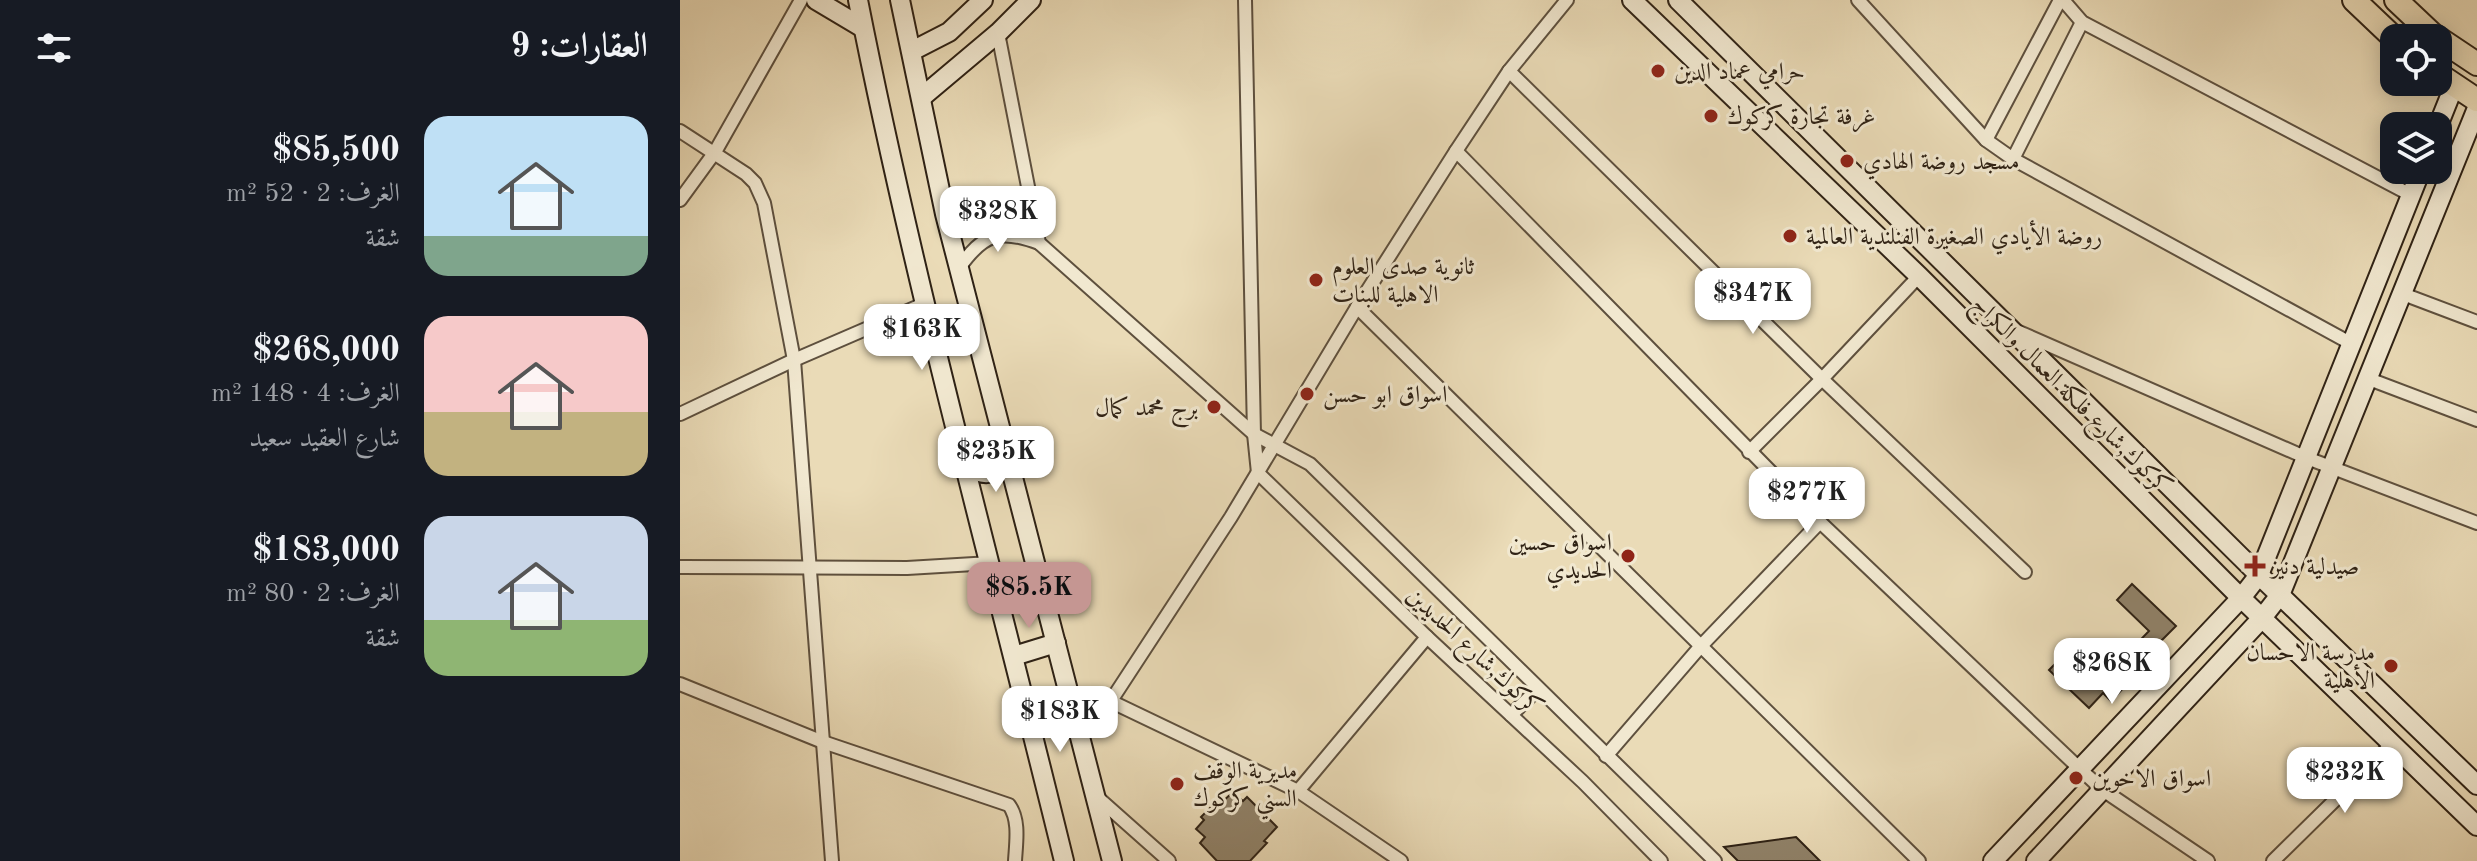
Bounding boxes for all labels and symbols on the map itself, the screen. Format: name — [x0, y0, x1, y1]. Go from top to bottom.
place label: حرامي عماد الدين — [1674, 61, 1805, 90]
marker: حرامي عماد الدين — [1649, 62, 1667, 80]
place label: غرفة تجارة كركوك — [1727, 103, 1875, 133]
marker: غرفة تجارة كركوك — [1702, 107, 1720, 125]
place label: مسجد روضة الهادي — [1863, 151, 2020, 180]
marker: مسجد روضة الهادي — [1838, 152, 1856, 170]
pin: $328K — [942, 186, 1054, 254]
place label: روضة الأيادي الصغيرة الفنلندية العالمية — [1806, 220, 2102, 255]
marker: روضة الأيادي الصغيرة الفنلندية العالمية — [1781, 227, 1799, 245]
place label: ثانوية صدى العلوم الاهلية للبنات — [1332, 256, 1475, 308]
pin: $347K — [1697, 268, 1809, 336]
marker: ثانوية صدى العلوم الاهلية للبنات — [1307, 271, 1325, 289]
street label: كركوك,شارع فلكة العمال والكراج — [1962, 290, 2177, 505]
pin: $163K — [866, 304, 978, 372]
place label: اسواق ابو حسن — [1323, 384, 1447, 410]
marker: اسواق ابو حسن — [1298, 385, 1316, 403]
place label: برج محمد كمال — [1095, 395, 1198, 428]
marker: برج محمد كمال — [1205, 398, 1223, 416]
pin: $235K — [940, 426, 1052, 494]
pin: $277K — [1751, 467, 1863, 535]
place label: اسواق حسين الحديدي — [1509, 532, 1612, 589]
marker: اسواق حسين الحديدي — [1619, 547, 1637, 565]
place label: صيدلية دنيز — [2268, 556, 2359, 580]
marker: صيدلية دنيز — [2246, 557, 2264, 575]
pin: $85.5K — [964, 562, 1094, 630]
street label: كركوك,شارع الحديدين — [1397, 581, 1548, 726]
pin: $268K — [2056, 638, 2168, 706]
place label: مدرسة الاحسان الأهلية — [2246, 642, 2375, 694]
marker: مدرسة الاحسان الأهلية — [2382, 657, 2400, 675]
pin: $183K — [1004, 686, 1116, 754]
pin: $232K — [2289, 747, 2401, 815]
place label: مديرية الوقف السني كركوك — [1193, 760, 1297, 820]
place label: اسواق الاخوين — [2092, 768, 2211, 793]
marker: اسواق الاخوين — [2067, 769, 2085, 787]
marker: مديرية الوقف السني كركوك — [1168, 775, 1186, 793]

